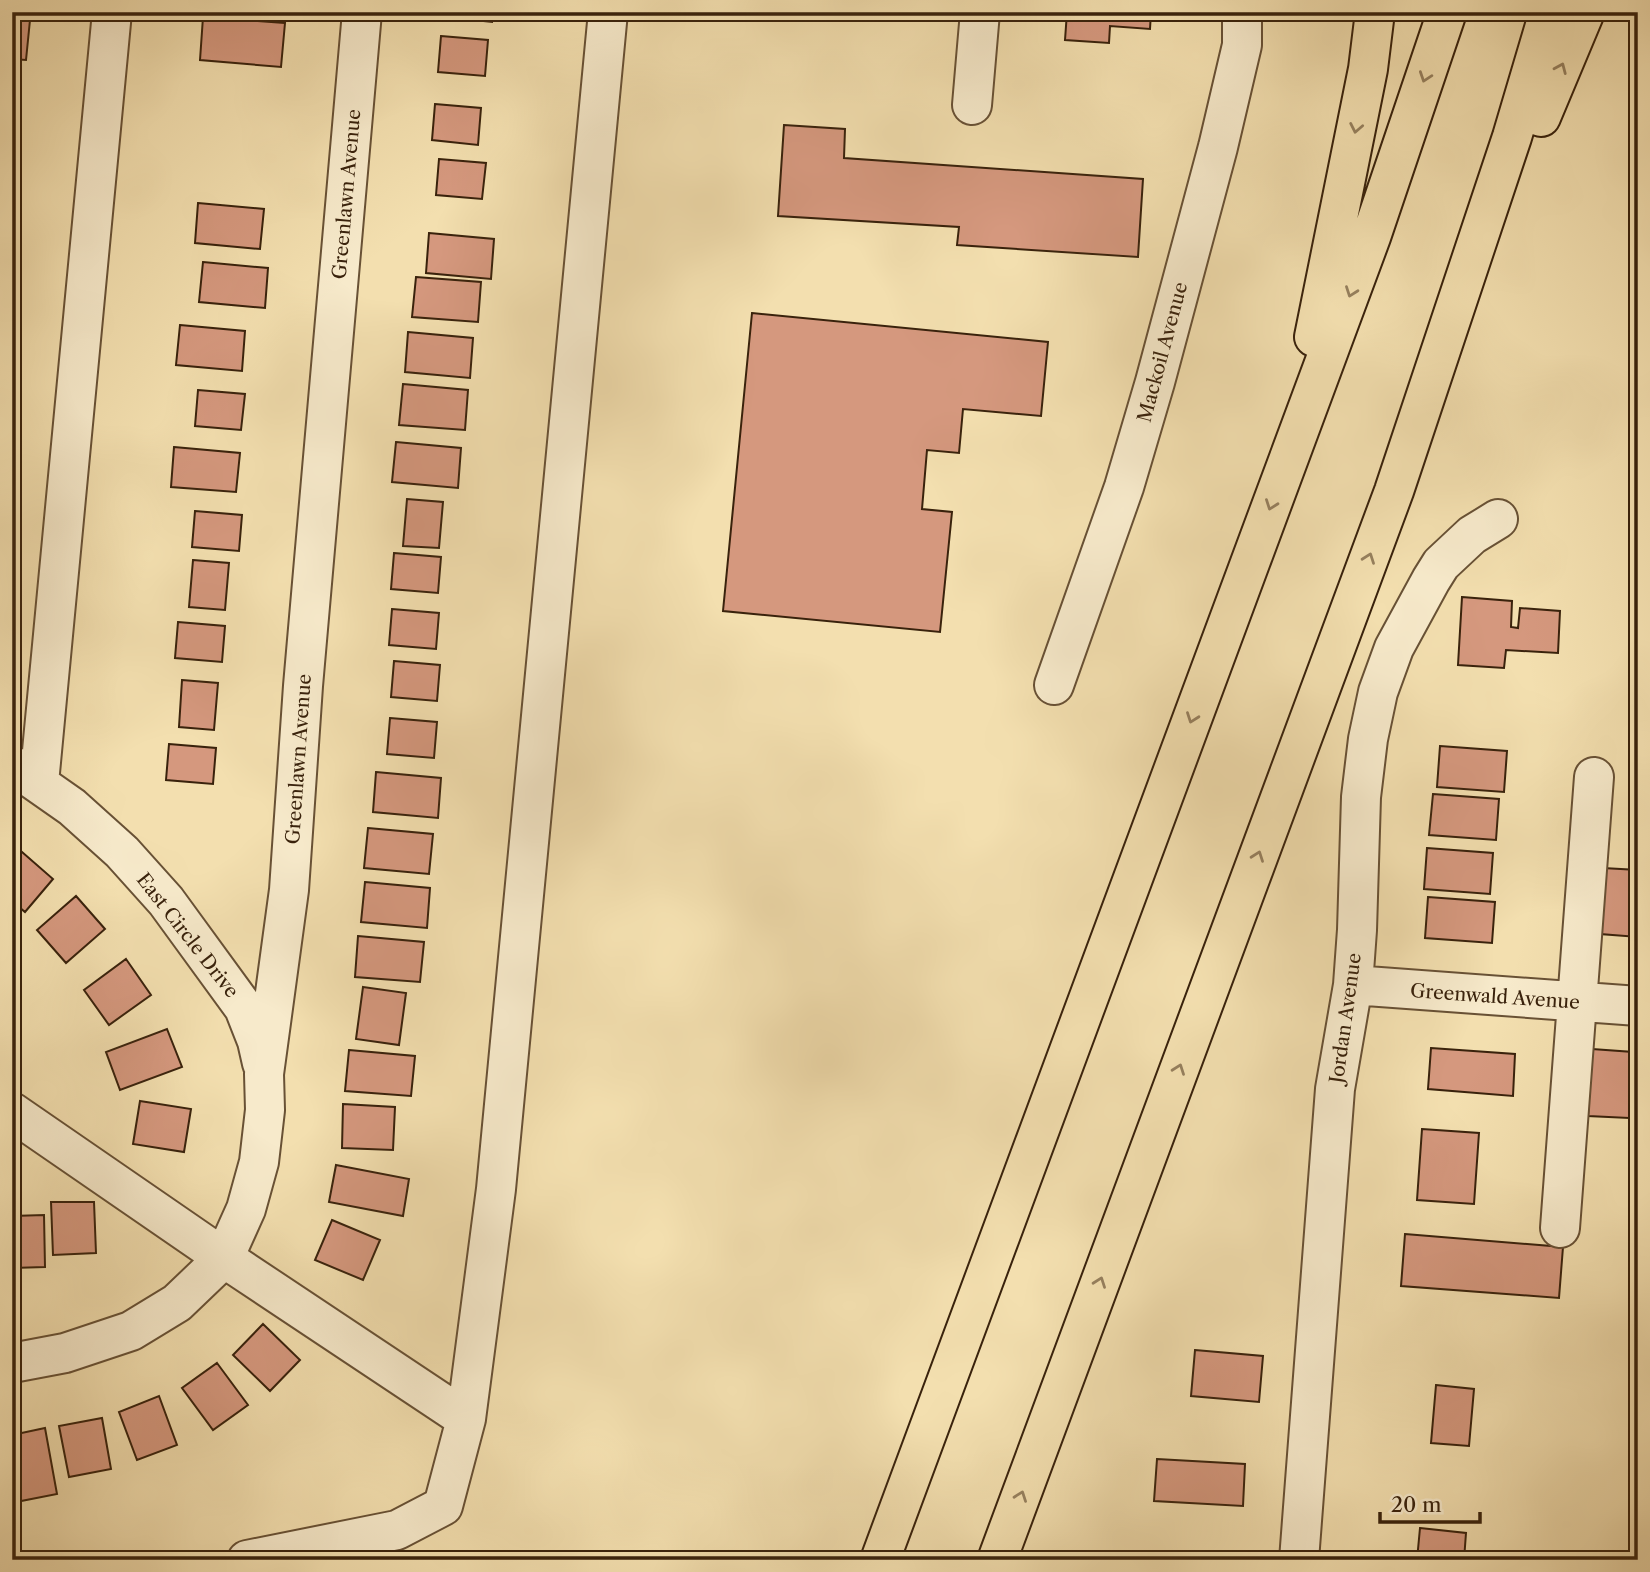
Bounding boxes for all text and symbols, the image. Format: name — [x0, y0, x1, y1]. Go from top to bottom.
one-way arrow — [1553, 63, 1567, 76]
one-way arrow — [1419, 70, 1433, 83]
street label: Greenlawn Avenue — [328, 108, 365, 280]
one-way arrow — [1350, 122, 1365, 134]
street label: Mackoil Avenue — [1133, 280, 1192, 425]
one-way arrow — [1345, 285, 1359, 297]
one-way arrow — [1266, 499, 1280, 511]
one-way arrow — [1360, 553, 1374, 565]
street label: Greenlawn Avenue — [281, 673, 316, 845]
one-way arrow — [1186, 712, 1200, 724]
one-way arrow — [1250, 850, 1264, 862]
street label: East Circle Drive — [132, 868, 243, 1002]
street label: Jordan Avenue — [1325, 952, 1366, 1088]
street label: Greenwald Avenue — [1409, 979, 1581, 1014]
one-way arrow — [1171, 1064, 1185, 1076]
one-way arrow — [1092, 1277, 1106, 1289]
scale bar — [1380, 1481, 1480, 1525]
one-way arrow — [1013, 1490, 1027, 1502]
text: 20 m — [1391, 1492, 1442, 1517]

